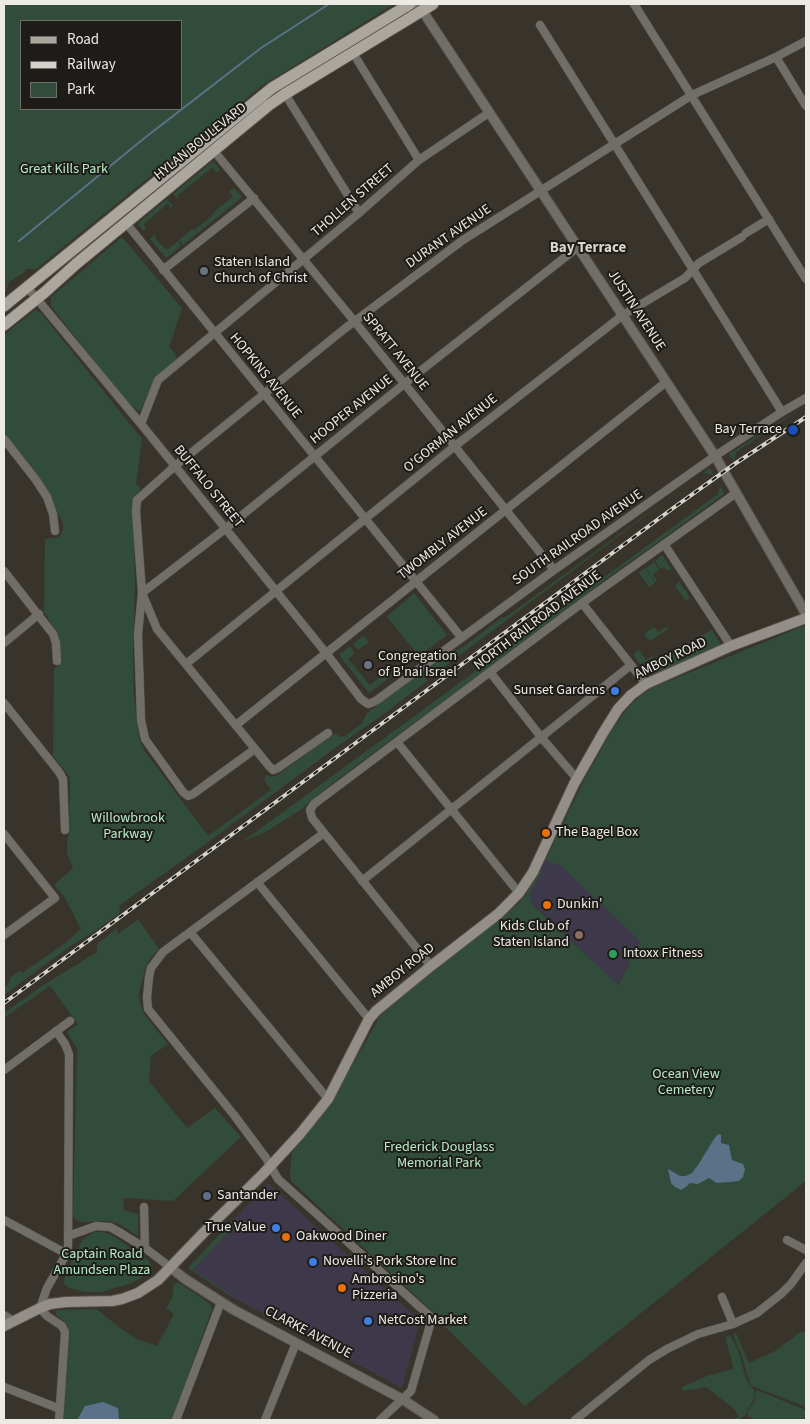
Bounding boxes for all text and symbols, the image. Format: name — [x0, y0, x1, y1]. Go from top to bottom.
legend — [20, 20, 182, 110]
text: Road — [67, 29, 99, 50]
text: Railway — [67, 54, 116, 75]
text: Park — [67, 79, 95, 100]
street label: HYLAN BOULEVARD — [151, 100, 251, 184]
street label: THOLLEN STREET — [308, 161, 398, 241]
park label: Great Kills Park — [20, 162, 108, 178]
street label: DURANT AVENUE — [403, 201, 495, 273]
district label: Bay Terrace — [550, 240, 626, 258]
place label: Staten Island Church of Christ — [214, 255, 307, 288]
marker: Staten Island Church of Christ — [198, 265, 210, 277]
street label: JUSTIN AVENUE — [604, 267, 668, 355]
street label: SPRATT AVENUE — [358, 310, 432, 394]
street label: HOPKINS AVENUE — [225, 330, 305, 422]
street label: HOOPER AVENUE — [307, 372, 397, 448]
street label: O'GORMAN AVENUE — [401, 391, 501, 477]
place label: Bay Terrace — [714, 422, 782, 438]
marker: Bay Terrace — [786, 423, 800, 437]
street label: BUFFALO STREET — [169, 442, 247, 532]
street label: SOUTH RAILROAD AVENUE — [510, 487, 646, 589]
street label: TWOMBLY AVENUE — [395, 504, 491, 584]
street label: NORTH RAILROAD AVENUE — [471, 568, 605, 674]
street label: AMBOY ROAD — [632, 634, 710, 684]
place label: Congregation of B'nai Israel — [378, 649, 457, 682]
marker: Congregation of B'nai Israel — [362, 659, 374, 671]
place label: Sunset Gardens — [513, 683, 605, 699]
marker: Sunset Gardens — [609, 685, 621, 697]
park label: Willowbrook Parkway — [91, 811, 165, 844]
place label: The Bagel Box — [556, 825, 638, 841]
marker: The Bagel Box — [540, 827, 552, 839]
place label: Dunkin' — [557, 897, 602, 913]
marker: Dunkin' — [541, 899, 553, 911]
place label: Kids Club of Staten Island — [493, 919, 569, 952]
marker: Kids Club of Staten Island — [573, 929, 585, 941]
street label: AMBOY ROAD — [367, 940, 439, 1002]
place label: Intoxx Fitness — [623, 946, 703, 962]
marker: Intoxx Fitness — [607, 948, 619, 960]
park label: Ocean View Cemetery — [652, 1067, 720, 1100]
park label: Frederick Douglass Memorial Park — [384, 1140, 494, 1172]
place label: Santander — [217, 1188, 278, 1204]
marker: Santander — [201, 1190, 213, 1202]
place label: True Value — [205, 1220, 266, 1236]
marker: True Value — [270, 1222, 282, 1234]
place label: Oakwood Diner — [296, 1229, 387, 1245]
marker: Oakwood Diner — [280, 1231, 292, 1243]
park label: Captain Roald Amundsen Plaza — [54, 1247, 150, 1280]
place label: Novelli's Pork Store Inc — [323, 1254, 457, 1270]
marker: Novelli's Pork Store Inc — [307, 1256, 319, 1268]
place label: Ambrosino's Pizzeria — [352, 1272, 424, 1304]
marker: Ambrosino's Pizzeria — [336, 1282, 348, 1294]
street label: CLARKE AVENUE — [262, 1303, 354, 1363]
place label: NetCost Market — [378, 1313, 468, 1329]
marker: NetCost Market — [362, 1315, 374, 1327]

